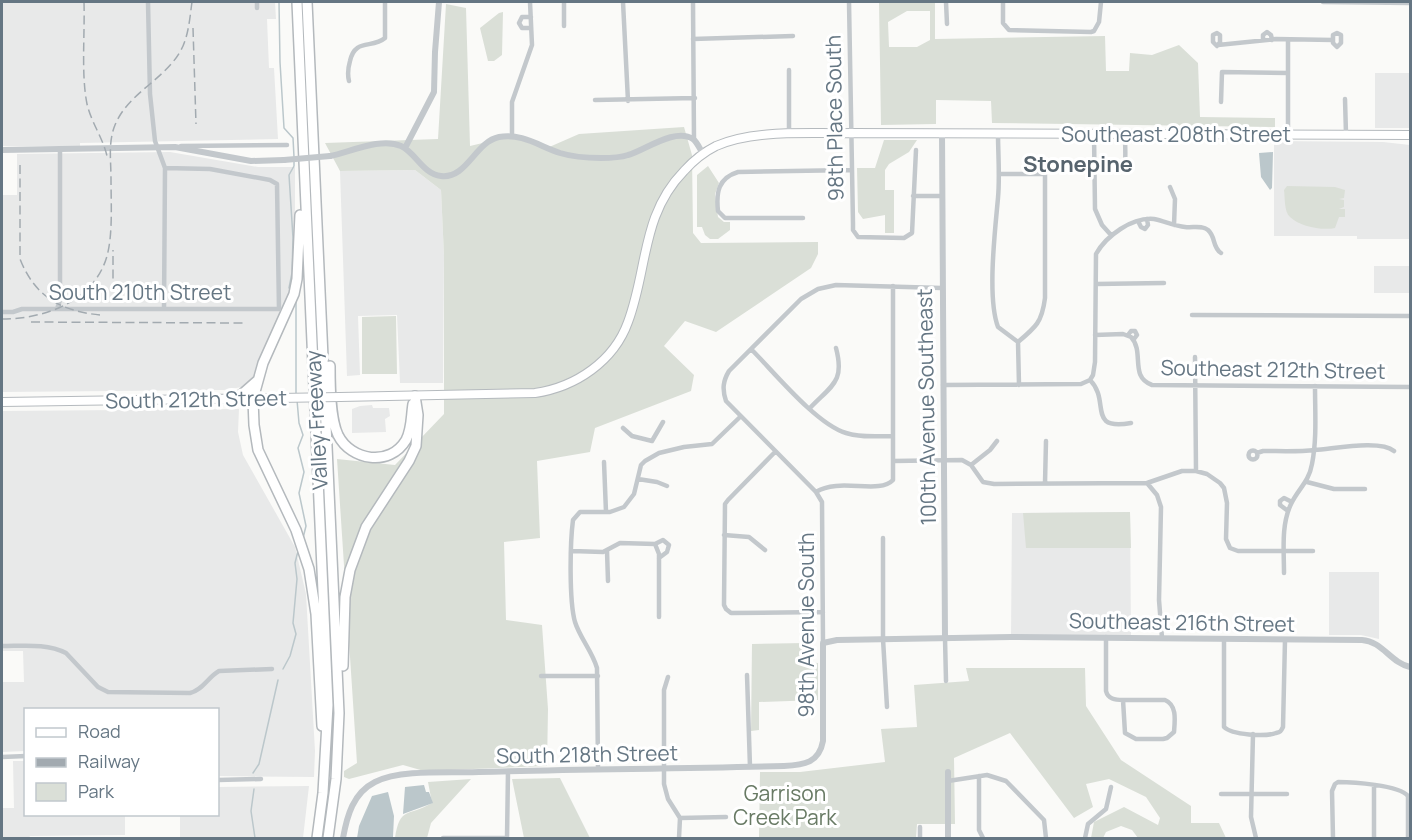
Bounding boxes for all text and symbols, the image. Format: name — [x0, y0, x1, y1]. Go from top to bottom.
street label: 98th Place South — [819, 35, 849, 201]
street label: Southeast 208th Street — [1061, 120, 1291, 148]
district label: Stonepine — [1023, 149, 1133, 179]
street label: South 210th Street — [49, 278, 231, 306]
street label: 100th Avenue Southeast — [910, 288, 942, 526]
street label: Valley Freeway — [298, 349, 334, 491]
street label: Southeast 212th Street — [1160, 353, 1386, 385]
street label: South 212th Street — [105, 383, 287, 415]
street label: 98th Avenue South — [792, 532, 820, 718]
street label: Southeast 216th Street — [1069, 606, 1295, 638]
legend — [24, 708, 219, 816]
text: Road — [78, 719, 121, 743]
street label: South 218th Street — [496, 738, 678, 770]
text: Railway — [78, 749, 140, 773]
text: Park — [78, 779, 115, 803]
park label: Garrison Creek Park — [733, 779, 837, 831]

